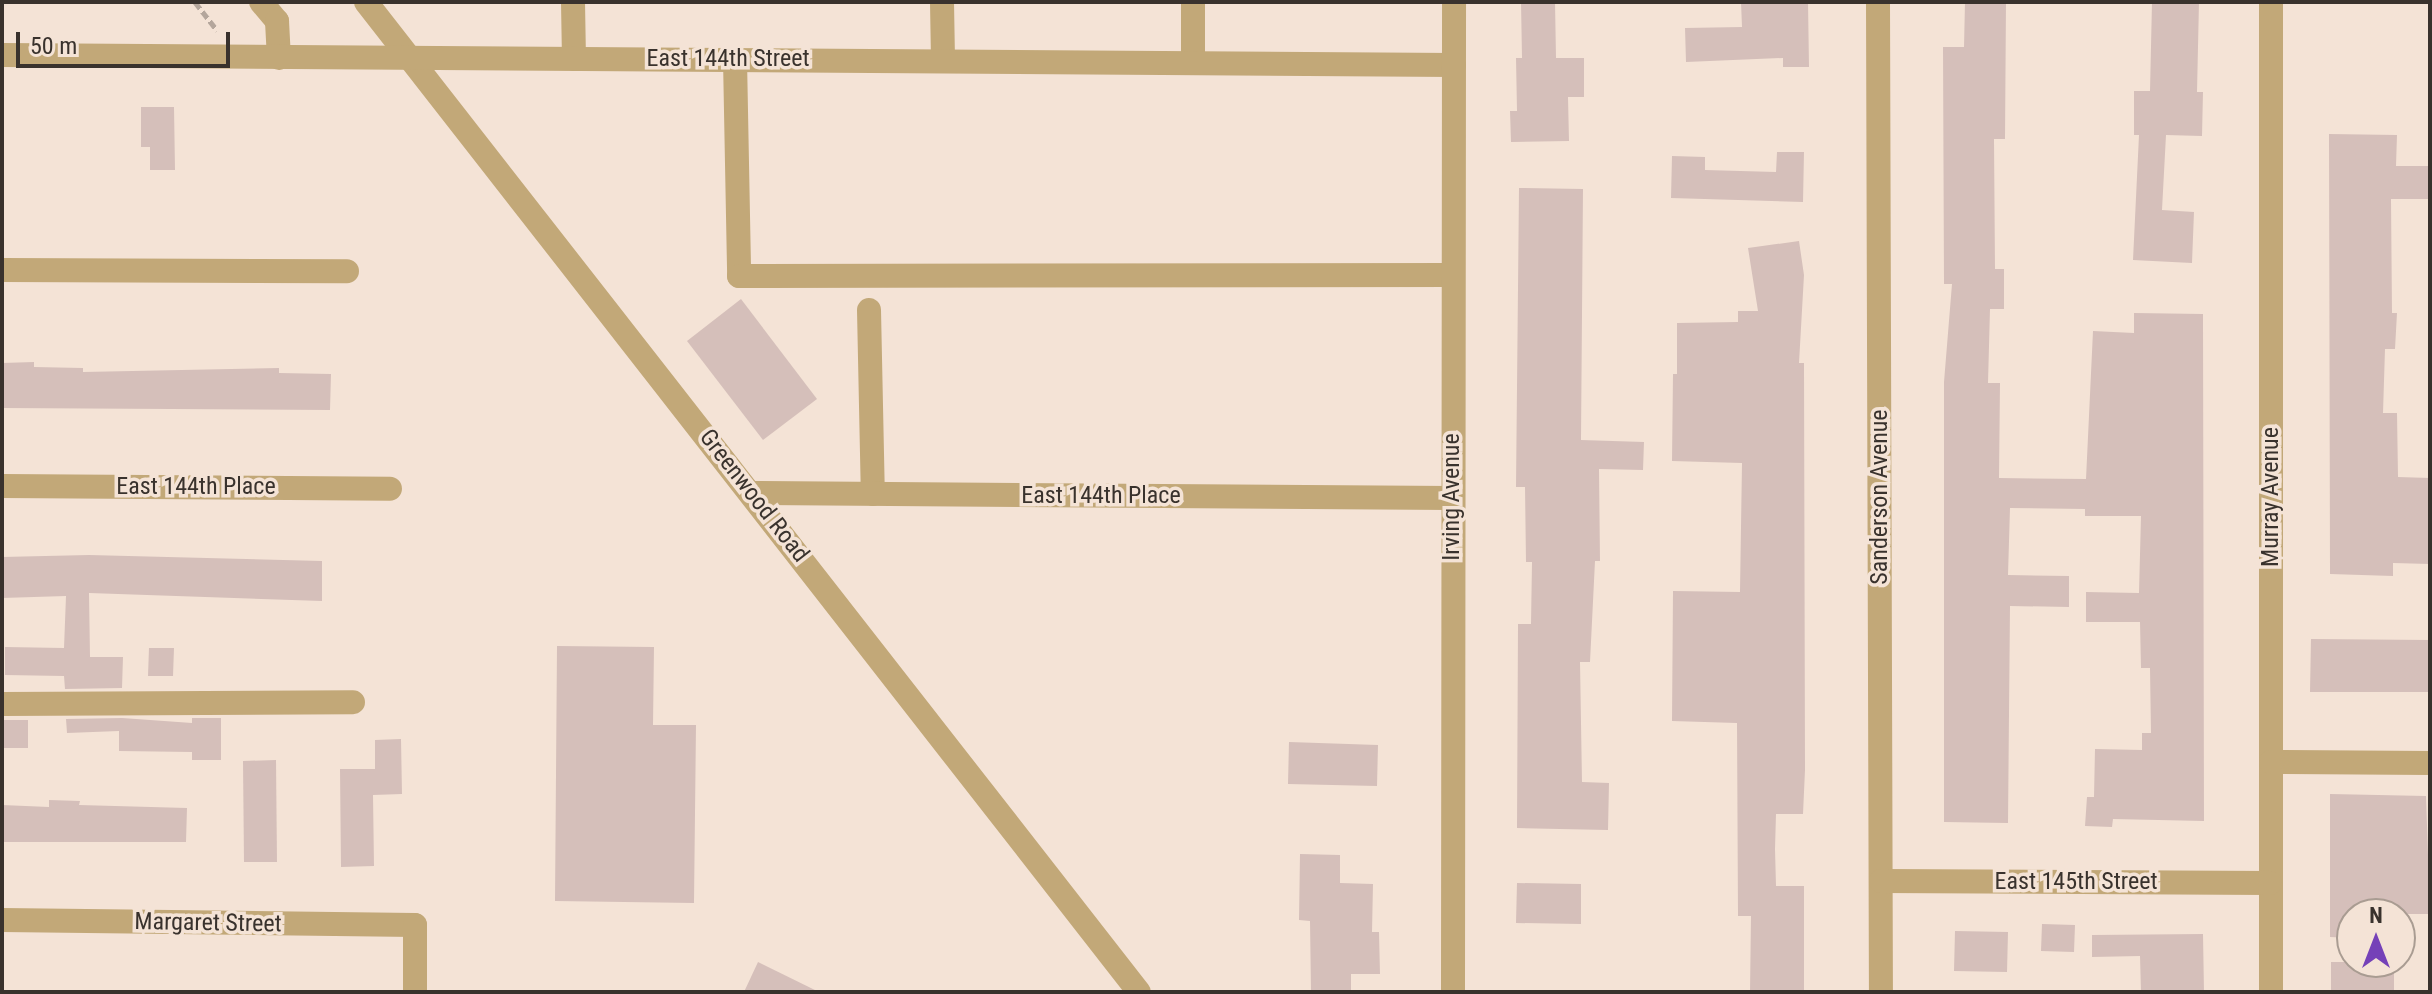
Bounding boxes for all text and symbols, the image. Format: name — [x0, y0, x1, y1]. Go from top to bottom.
scale bar — [20, 16, 234, 66]
text: 50 m — [30, 32, 77, 60]
street label: East 144th Street — [647, 45, 809, 73]
street label: Sanderson Avenue — [1866, 409, 1894, 585]
street label: Greenwood Road — [693, 424, 815, 568]
street label: Murray Avenue — [2257, 427, 2285, 567]
street label: Irving Avenue — [1438, 433, 1466, 561]
street label: East 144th Place — [116, 473, 276, 501]
street label: East 144th Place — [1021, 482, 1181, 510]
street label: East 145th Street — [1995, 868, 2157, 896]
north arrow — [2336, 898, 2416, 978]
text: N — [2369, 903, 2383, 928]
street label: Margaret Street — [134, 907, 282, 939]

